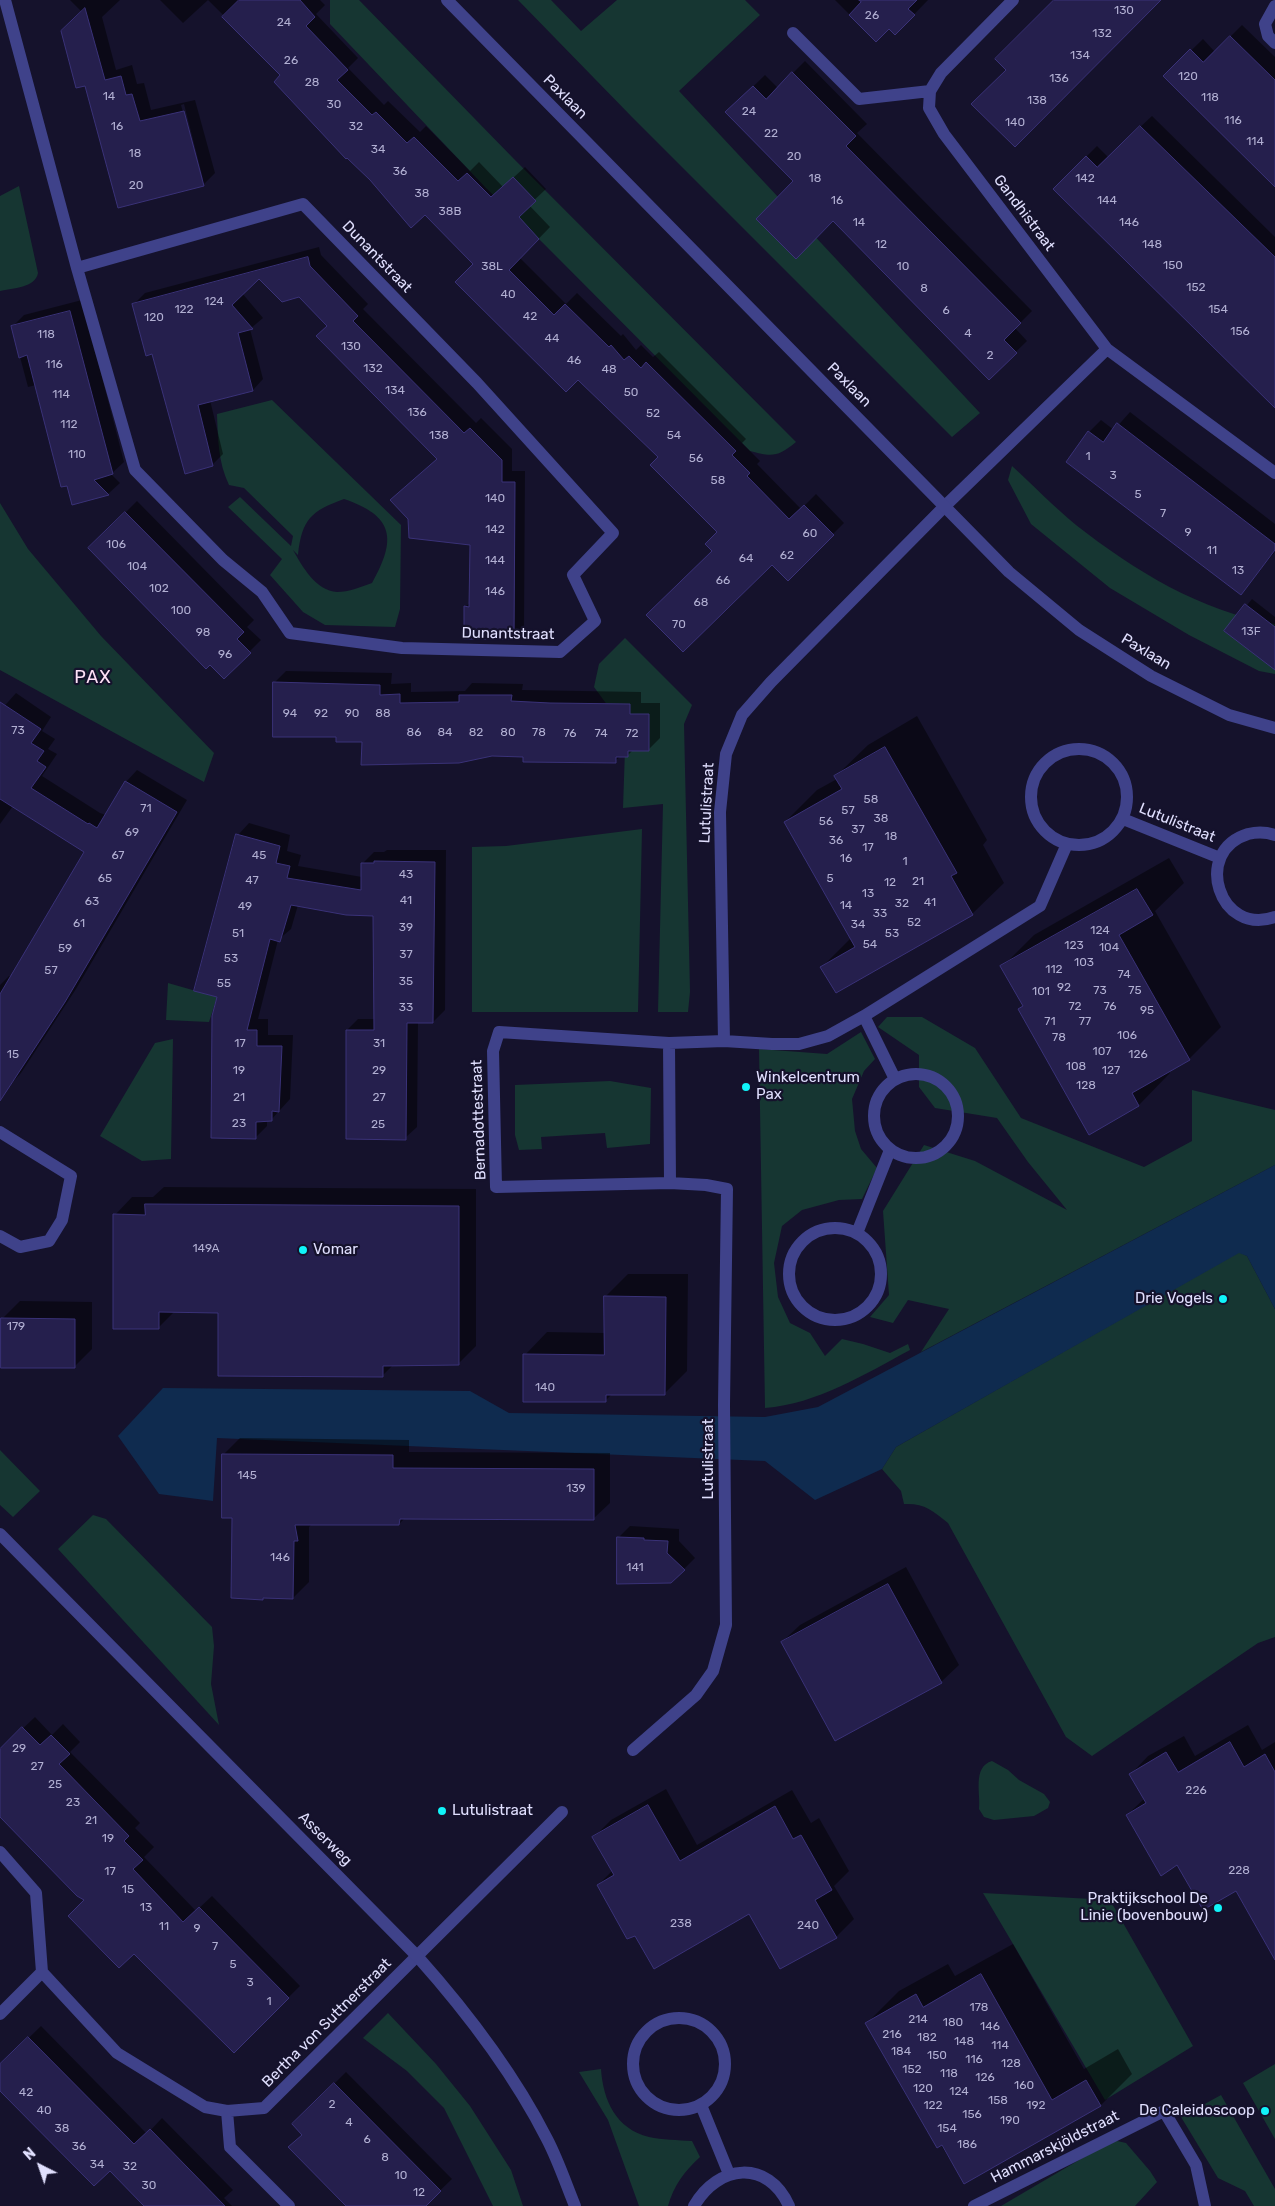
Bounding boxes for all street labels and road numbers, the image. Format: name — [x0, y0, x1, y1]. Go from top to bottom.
street label: Paxlaan — [539, 71, 591, 123]
street label: Gandhistraat — [990, 171, 1058, 255]
street label: Dunantstraat — [338, 217, 416, 297]
street label: Paxlaan — [823, 359, 875, 411]
street label: Dunantstraat — [461, 624, 555, 644]
street label: Paxlaan — [1118, 630, 1174, 674]
street label: Lutulistraat — [696, 762, 718, 844]
street label: Lutulistraat — [1136, 800, 1218, 846]
street label: Bernadottestraat — [468, 1059, 490, 1181]
street label: Lutulistraat — [700, 1419, 718, 1499]
street label: Asserweg — [294, 1808, 356, 1870]
street label: Bertha von Suttnerstraat — [259, 1955, 395, 2091]
street label: Hammarskjöldstraat — [988, 2107, 1122, 2187]

